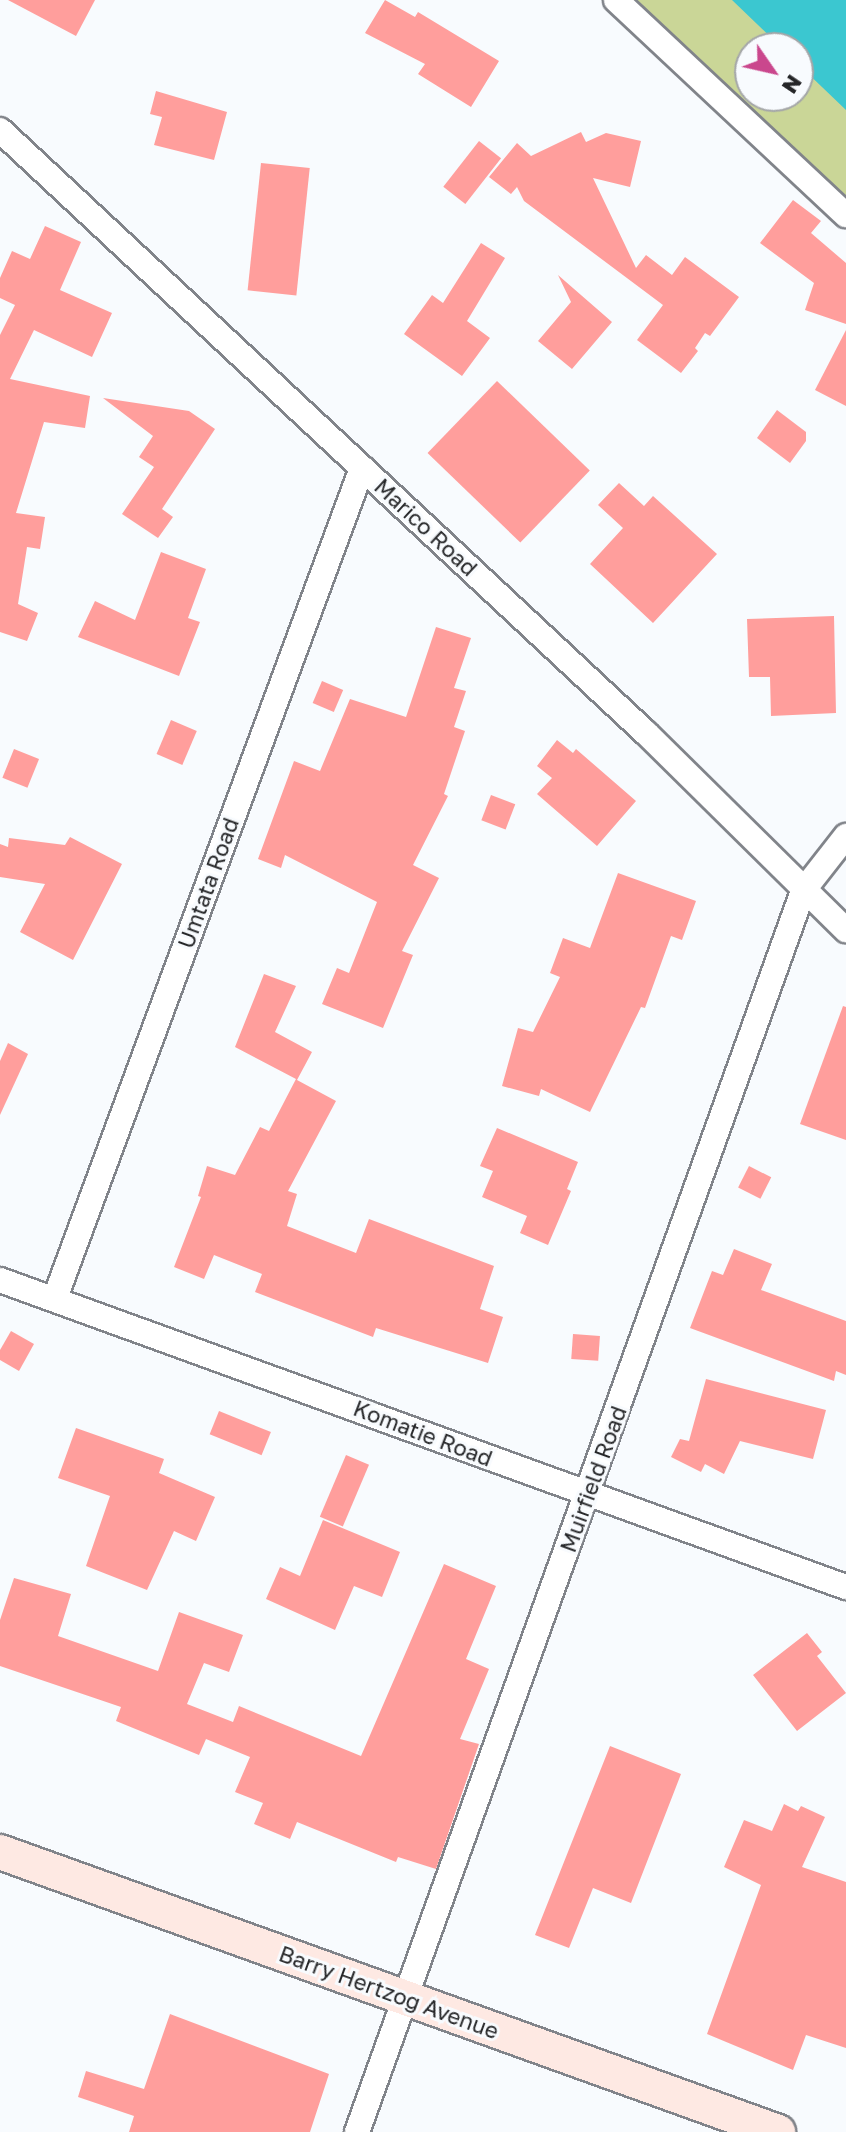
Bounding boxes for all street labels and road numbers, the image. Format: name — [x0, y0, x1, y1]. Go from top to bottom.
street label: Marico Road — [369, 473, 483, 581]
street label: Umtata Road — [172, 814, 244, 952]
street label: Komatie Road — [350, 1394, 496, 1472]
street label: Muirfield Road — [554, 1402, 632, 1556]
street label: Barry Hertzog Avenue — [276, 1940, 502, 2044]

